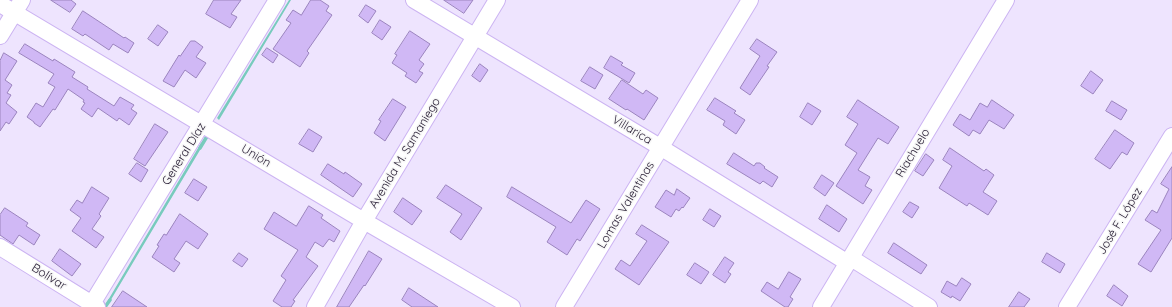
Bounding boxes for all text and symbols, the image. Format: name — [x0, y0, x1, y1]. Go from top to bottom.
street label: Avenida M. Samaniego — [366, 95, 444, 211]
street label: Villarica — [609, 112, 655, 148]
street label: General Díaz — [159, 120, 209, 188]
street label: Riachuelo — [893, 126, 933, 180]
street label: Unión — [238, 142, 274, 170]
street label: Lomas Valentinas — [594, 159, 658, 251]
street label: José F. López — [1094, 185, 1146, 257]
street label: Bolívar — [29, 261, 69, 293]

